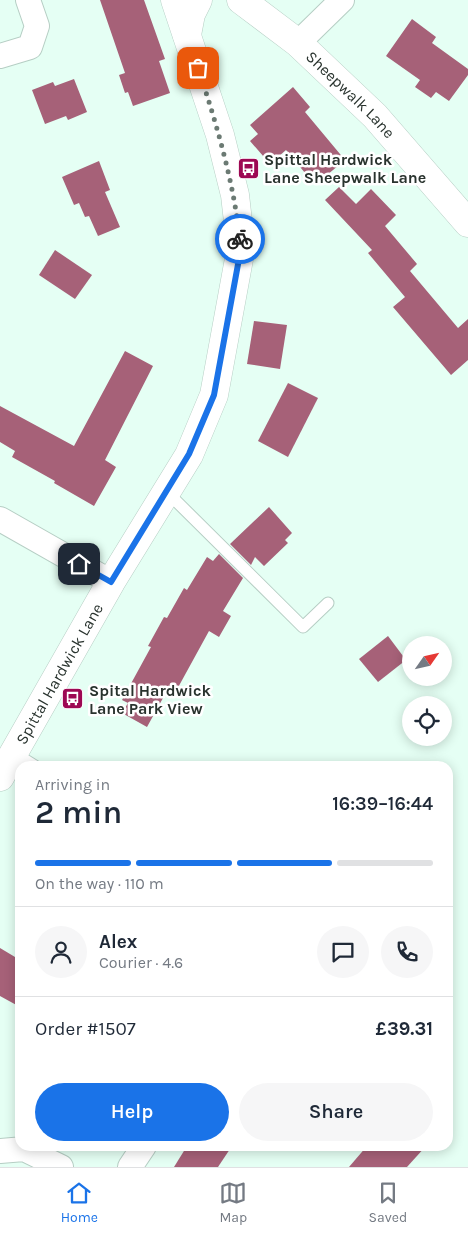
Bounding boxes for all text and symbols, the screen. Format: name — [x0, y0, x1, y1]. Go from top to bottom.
pin — [177, 47, 219, 89]
street label: Sheepwalk Lane — [302, 47, 399, 142]
icon: bag — [184, 54, 212, 82]
place label: Spittal Hardwick Lane Sheepwalk Lane — [264, 150, 426, 187]
bus stop icon: Spittal Hardwick Lane Sheepwalk Lane — [236, 156, 260, 180]
courier — [215, 214, 265, 264]
icon: bike — [226, 225, 254, 253]
pin — [58, 543, 100, 585]
icon: home — [65, 550, 93, 578]
street label: Spittal Hardwick Lane — [12, 600, 107, 748]
north arrow — [402, 636, 452, 686]
map controls — [402, 636, 452, 746]
place label: Spital Hardwick Lane Park View — [89, 681, 211, 718]
bus stop icon: Spital Hardwick Lane Park View — [61, 687, 85, 711]
button: locate — [402, 696, 452, 746]
text: Arriving in — [35, 775, 110, 794]
text: 16:39–16:44 — [332, 793, 433, 815]
text: 2 min — [35, 794, 122, 831]
text: On the way · 110 m — [35, 874, 164, 893]
button: person — [35, 926, 87, 978]
button: chat — [317, 926, 369, 978]
button: phone — [381, 926, 433, 978]
text: Alex — [99, 931, 137, 953]
text: Courier · 4.6 — [99, 953, 183, 972]
text: Order #1507 — [35, 1018, 136, 1040]
text: £39.31 — [375, 1018, 433, 1040]
button: Help — [35, 1083, 229, 1141]
button: Share — [239, 1083, 433, 1141]
tab: Home — [61, 1179, 98, 1226]
tab: Map — [219, 1179, 247, 1226]
tab: Saved — [369, 1179, 407, 1226]

